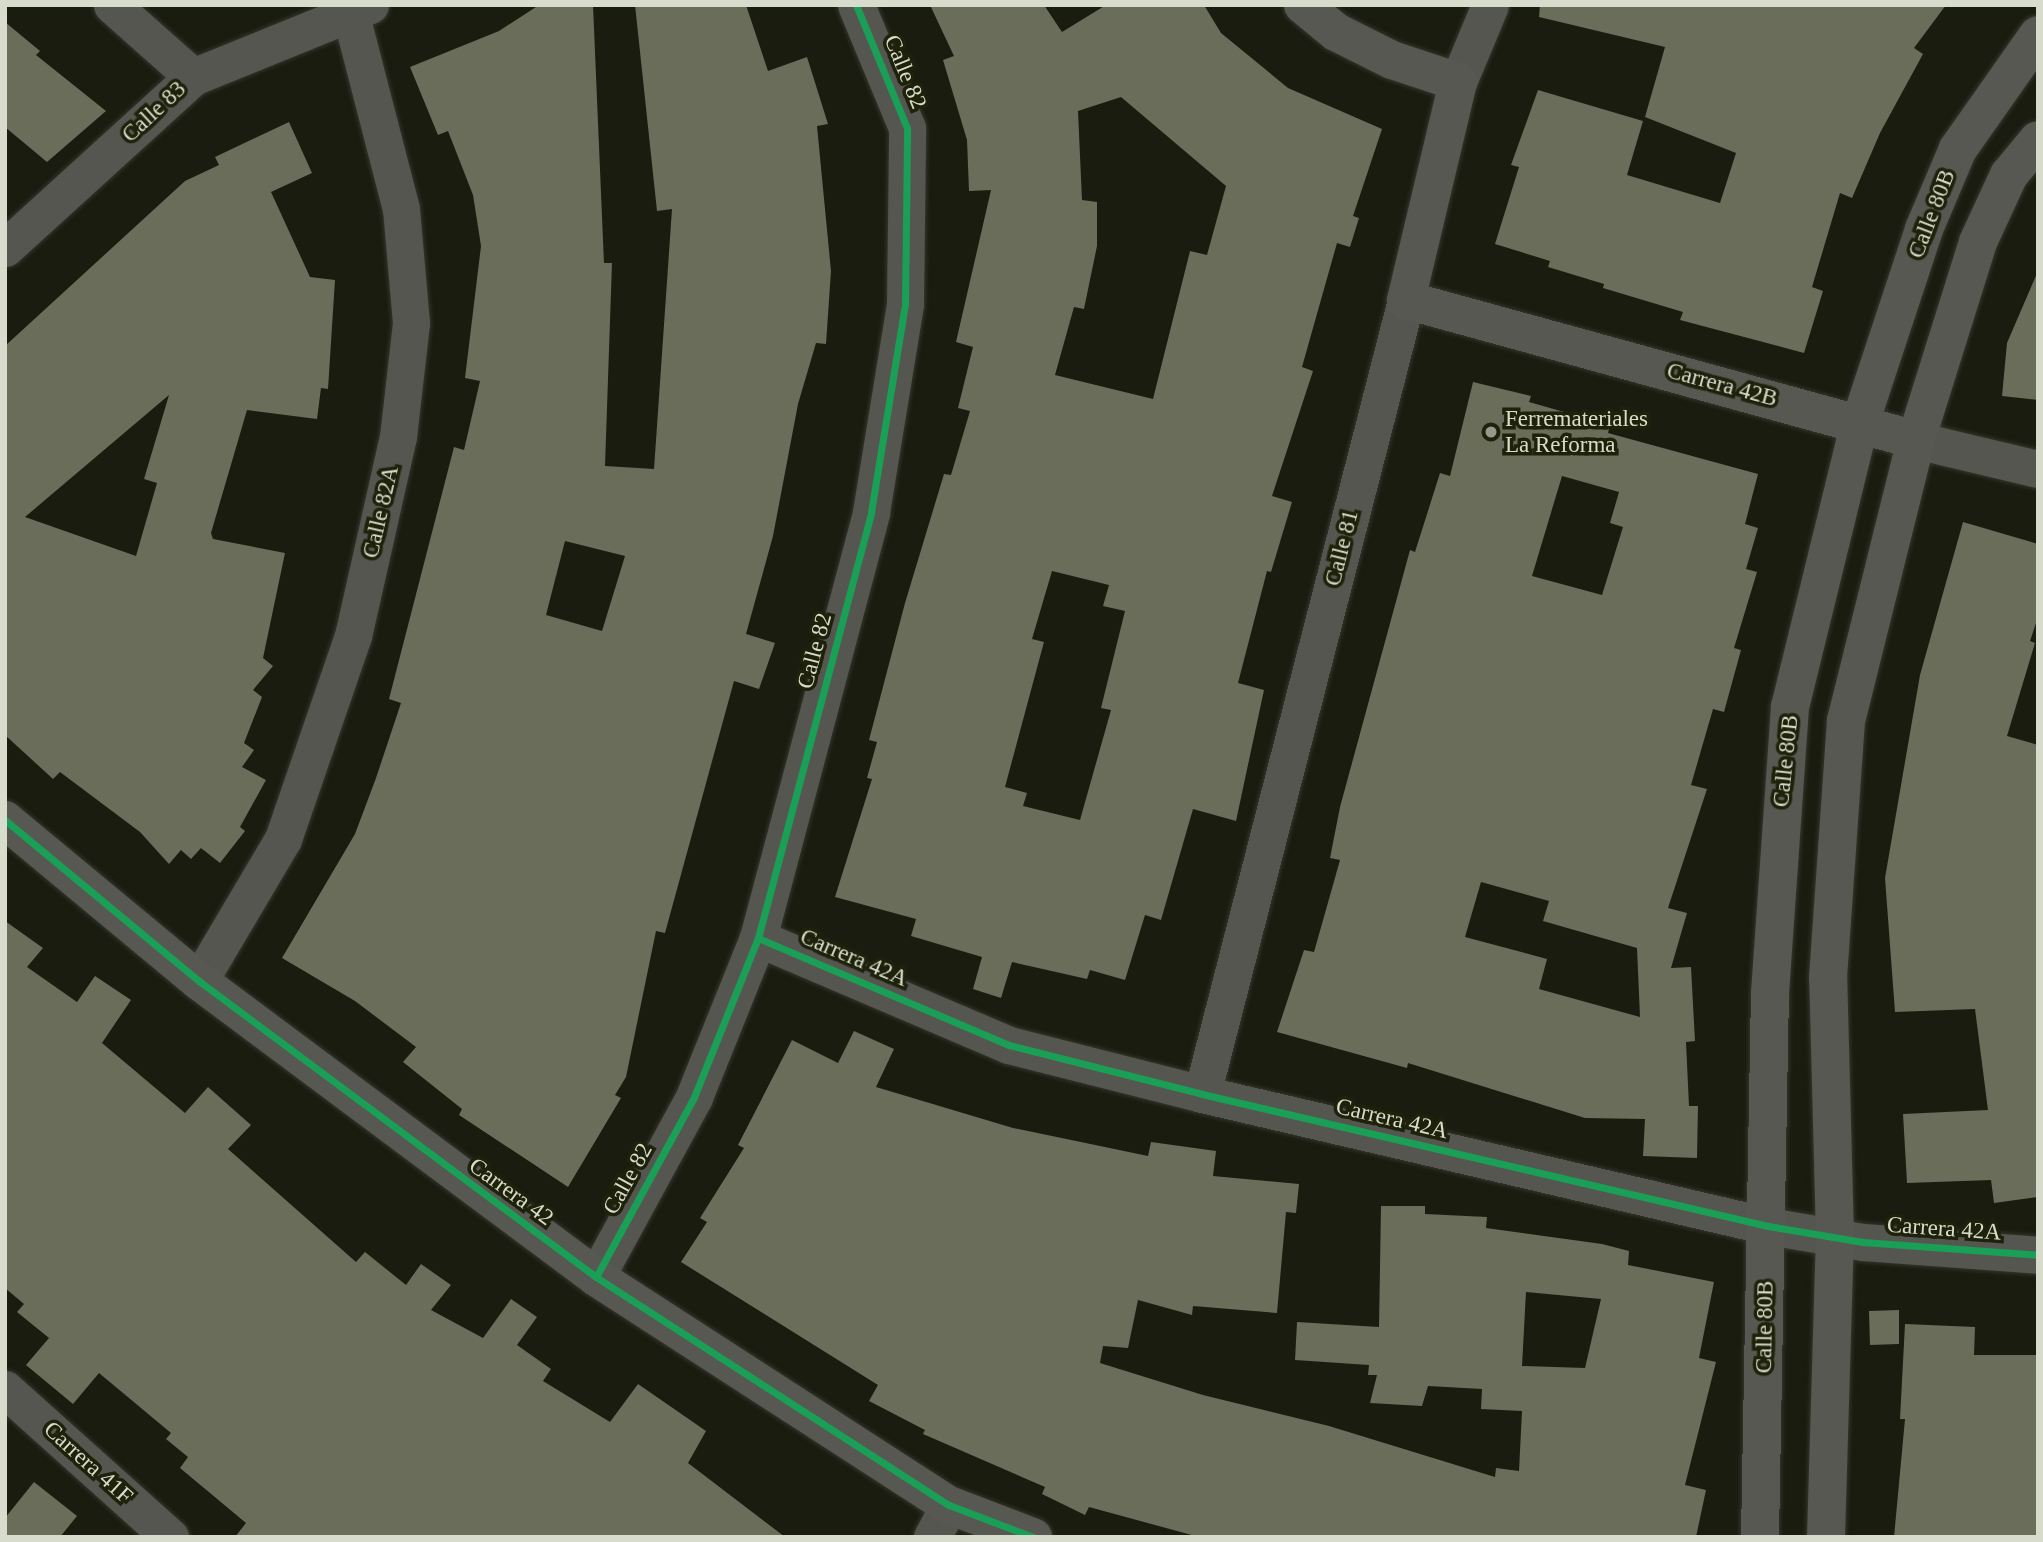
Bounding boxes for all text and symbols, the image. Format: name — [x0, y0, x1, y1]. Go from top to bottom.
street label: Calle 82 — [878, 31, 932, 113]
street label: Calle 83 — [116, 76, 192, 148]
street label: Calle 80B — [1903, 166, 1961, 262]
street label: Carrera 42B — [1664, 357, 1780, 413]
place label: Ferremateriales La Reforma — [1505, 405, 1648, 459]
marker: Ferremateriales La Reforma — [1483, 424, 1499, 440]
street label: Calle 82A — [357, 463, 405, 561]
street label: Calle 81 — [1319, 507, 1365, 589]
street label: Calle 82 — [792, 610, 838, 692]
street label: Calle 80B — [1767, 713, 1805, 809]
street label: Carrera 42A — [796, 923, 912, 993]
street label: Carrera 42A — [1333, 1093, 1451, 1145]
street label: Calle 82 — [597, 1139, 659, 1219]
street label: Carrera 42 — [463, 1152, 559, 1232]
street label: Carrera 42A — [1886, 1211, 2002, 1247]
street label: Calle 80B — [1750, 1280, 1780, 1374]
street label: Carrera 41F — [38, 1416, 138, 1510]

